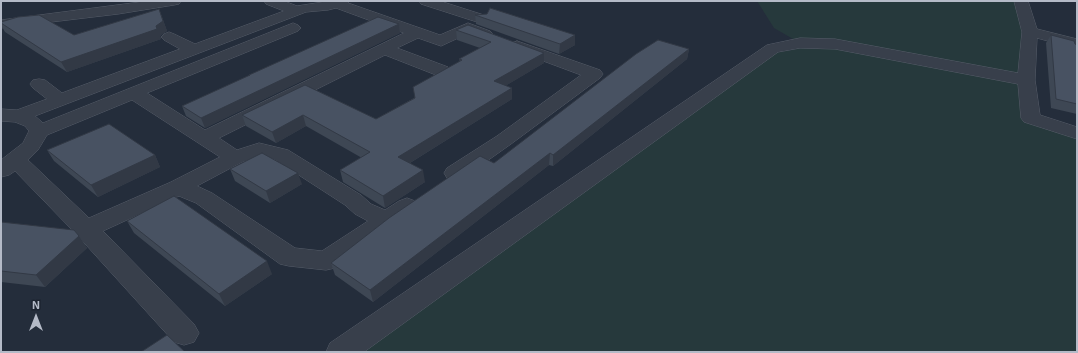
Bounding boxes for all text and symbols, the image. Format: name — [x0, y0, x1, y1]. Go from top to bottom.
north arrow — [16, 297, 56, 337]
text: N — [32, 298, 40, 311]

